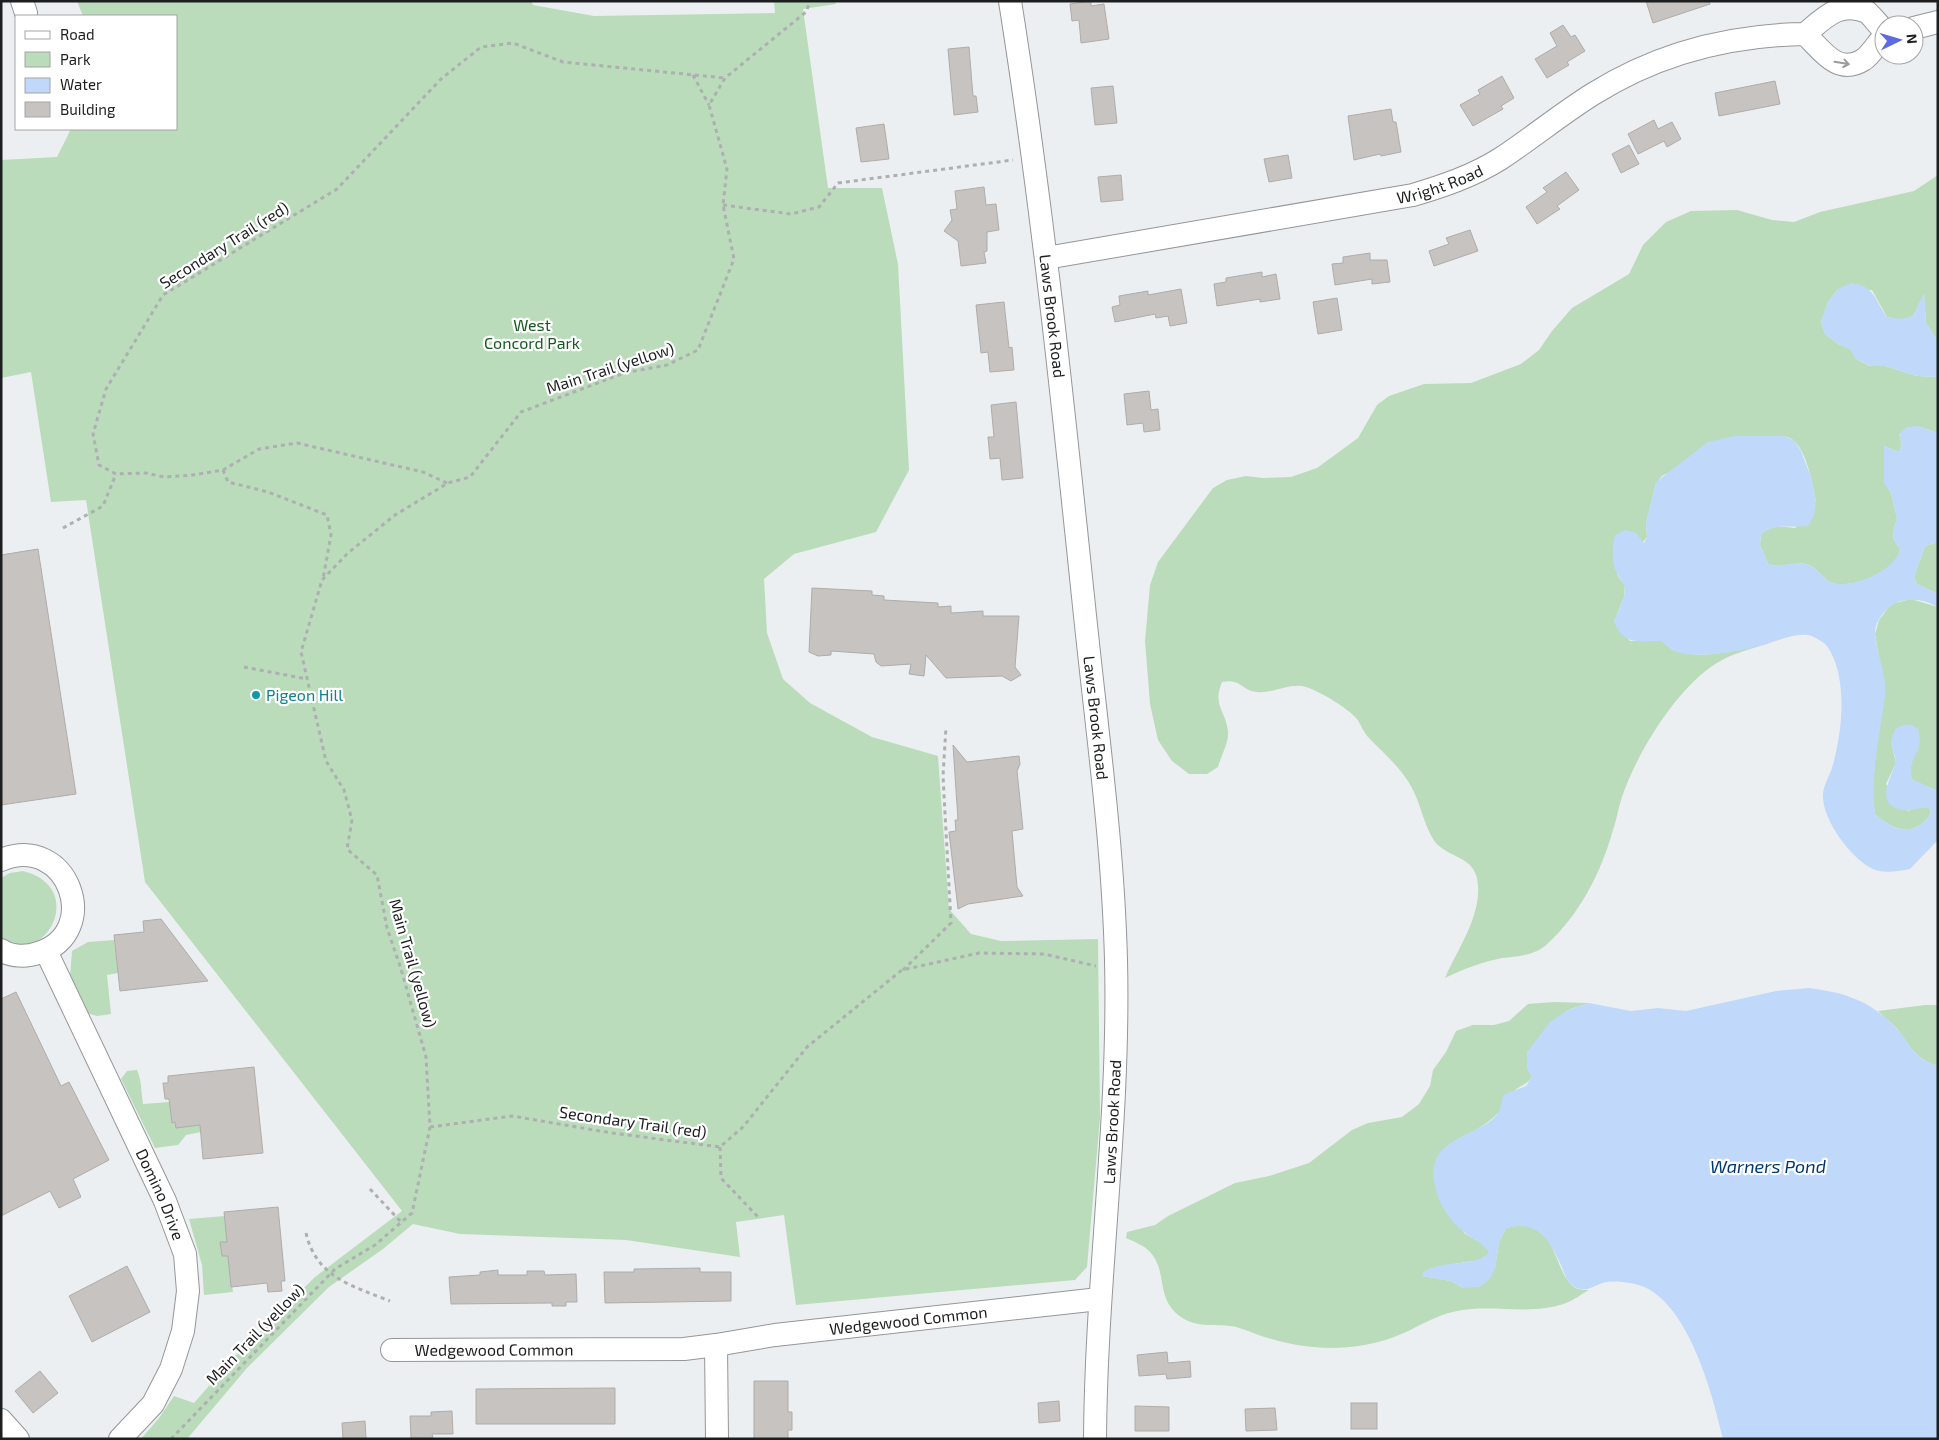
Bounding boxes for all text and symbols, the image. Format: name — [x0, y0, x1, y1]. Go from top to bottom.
legend — [15, 15, 178, 130]
north arrow — [1874, 15, 1924, 65]
text: Road — [60, 25, 95, 43]
text: N — [1904, 33, 1921, 45]
text: Park — [60, 50, 91, 68]
one-way arrow — [1834, 59, 1850, 68]
text: Water — [60, 75, 102, 93]
text: Building — [60, 100, 116, 118]
street label: Wright Road — [1395, 160, 1486, 207]
street label: Secondary Trail (red) — [156, 197, 292, 292]
street label: Laws Brook Road — [1036, 253, 1070, 379]
park label: West Concord Park — [484, 315, 580, 352]
street label: Main Trail (yellow) — [544, 338, 676, 397]
street label: Laws Brook Road — [1080, 655, 1113, 781]
place label: Pigeon Hill — [266, 685, 343, 704]
marker: Pigeon Hill — [250, 689, 262, 701]
street label: Main Trail (yellow) — [386, 896, 441, 1030]
street label: Laws Brook Road — [1099, 1059, 1124, 1185]
street label: Secondary Trail (red) — [558, 1102, 708, 1141]
street label: Domino Drive — [132, 1145, 189, 1243]
water label: Warners Pond — [1710, 1155, 1826, 1177]
street label: Main Trail (yellow) — [202, 1279, 308, 1388]
street label: Wedgewood Common — [828, 1301, 988, 1338]
street label: Wedgewood Common — [415, 1339, 573, 1359]

